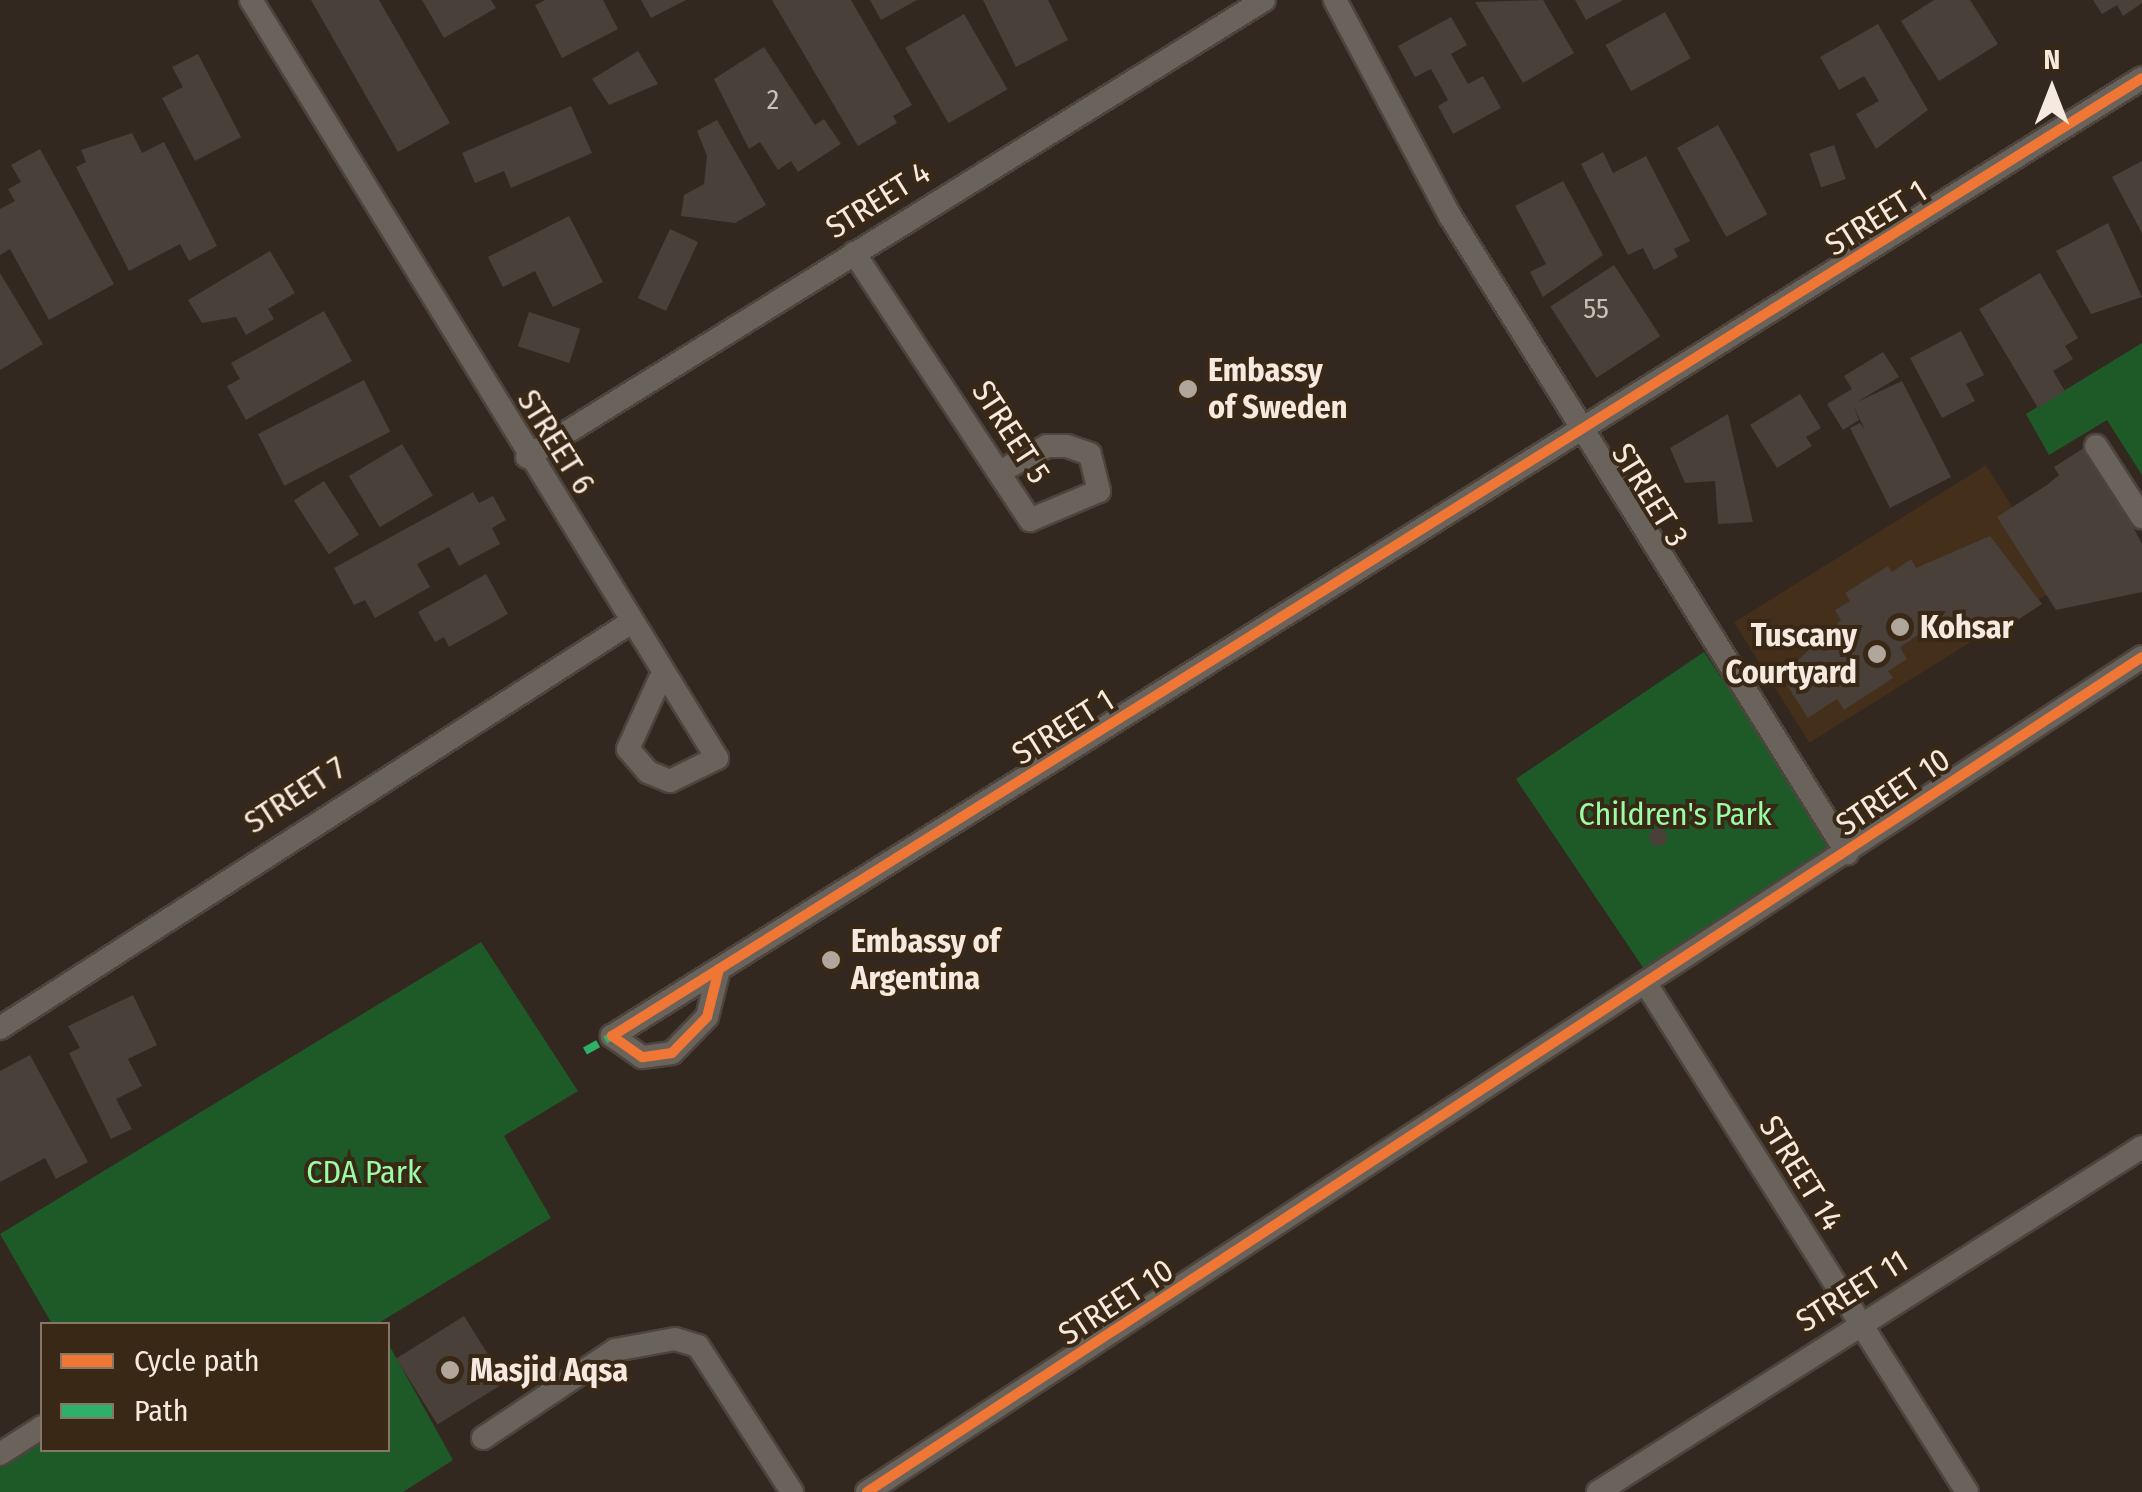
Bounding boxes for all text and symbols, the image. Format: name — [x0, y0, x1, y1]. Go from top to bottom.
north arrow — [2002, 40, 2102, 140]
text: N — [2044, 43, 2060, 76]
house number: 2 — [767, 83, 779, 117]
street label: STREET 4 — [819, 153, 937, 247]
street label: STREET 1 — [1818, 172, 1934, 264]
house number: 55 — [1583, 292, 1609, 326]
place label: Embassy of Sweden — [1208, 352, 1348, 427]
street label: STREET 5 — [964, 374, 1058, 490]
marker: Embassy of Sweden — [1177, 378, 1199, 400]
street label: STREET 6 — [509, 383, 603, 501]
street label: STREET 3 — [1603, 436, 1697, 554]
place label: Kohsar — [1920, 608, 2013, 646]
marker: Kohsar — [1889, 616, 1911, 638]
place label: Tuscany Courtyard — [1726, 617, 1857, 692]
marker: Tuscany Courtyard — [1866, 643, 1888, 665]
street label: STREET 1 — [1005, 681, 1121, 773]
street label: STREET 10 — [1829, 740, 1957, 844]
street label: STREET 7 — [237, 748, 353, 842]
park label: Children's Park — [1578, 795, 1772, 833]
place label: Embassy of Argentina — [851, 923, 1000, 998]
marker: Embassy of Argentina — [820, 949, 842, 971]
street label: STREET 14 — [1751, 1109, 1851, 1237]
park label: CDA Park — [306, 1153, 422, 1191]
street label: STREET 11 — [1789, 1242, 1915, 1340]
street label: STREET 10 — [1051, 1251, 1181, 1353]
legend — [40, 1322, 390, 1452]
text: Cycle path — [134, 1343, 260, 1379]
place label: Masjid Aqsa — [470, 1351, 628, 1389]
marker: Masjid Aqsa — [439, 1359, 461, 1381]
text: Path — [134, 1393, 188, 1429]

